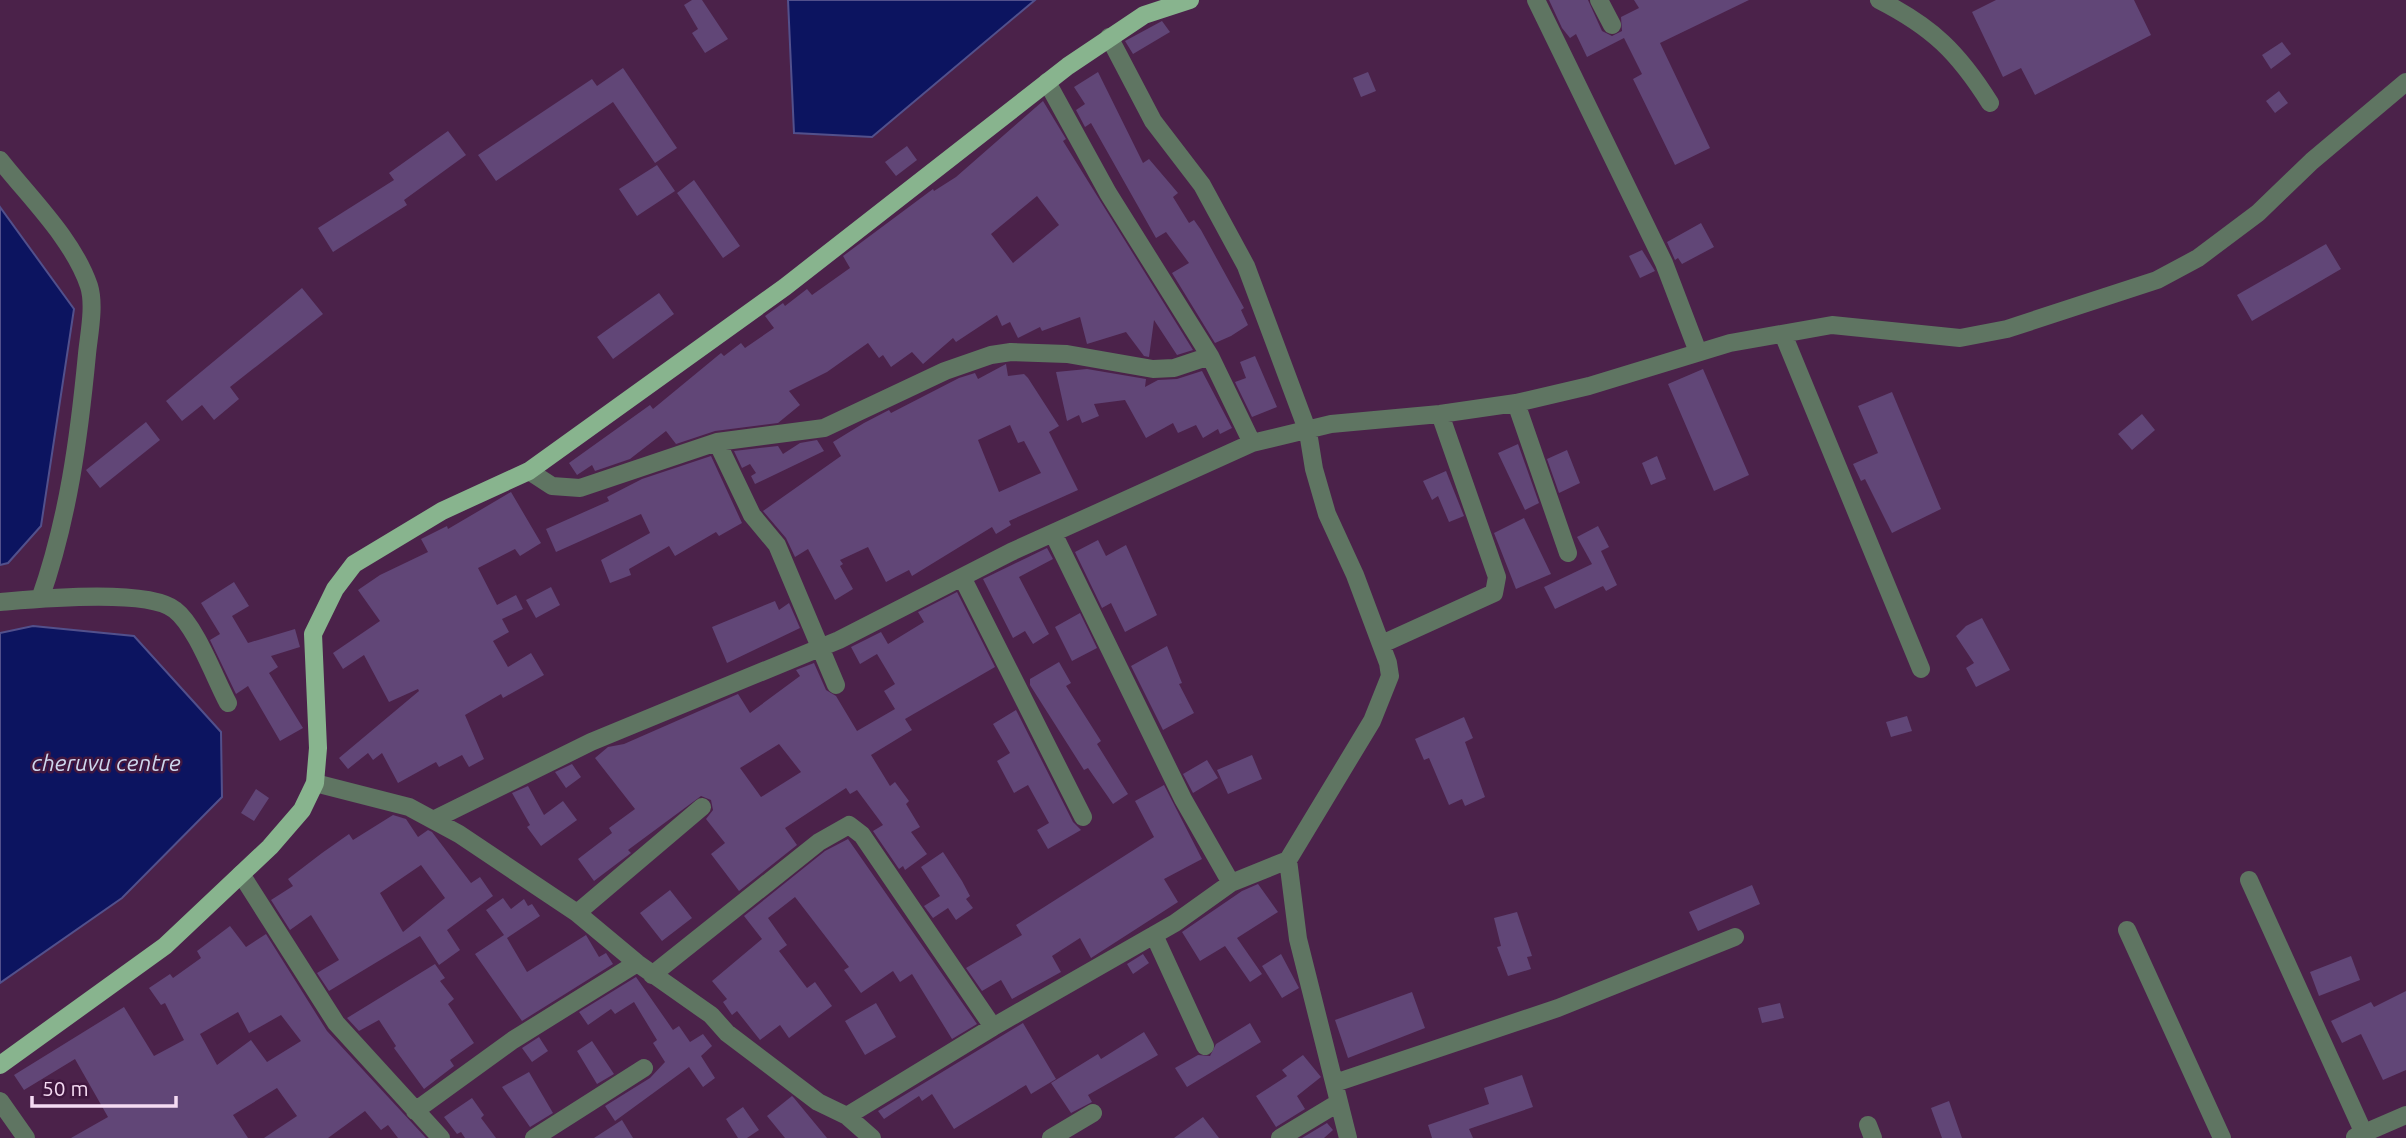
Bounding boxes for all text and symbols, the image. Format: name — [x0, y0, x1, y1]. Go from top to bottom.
water label: cheruvu centre — [31, 750, 181, 775]
scale bar — [32, 1064, 175, 1108]
text: 50 m — [42, 1076, 89, 1100]

